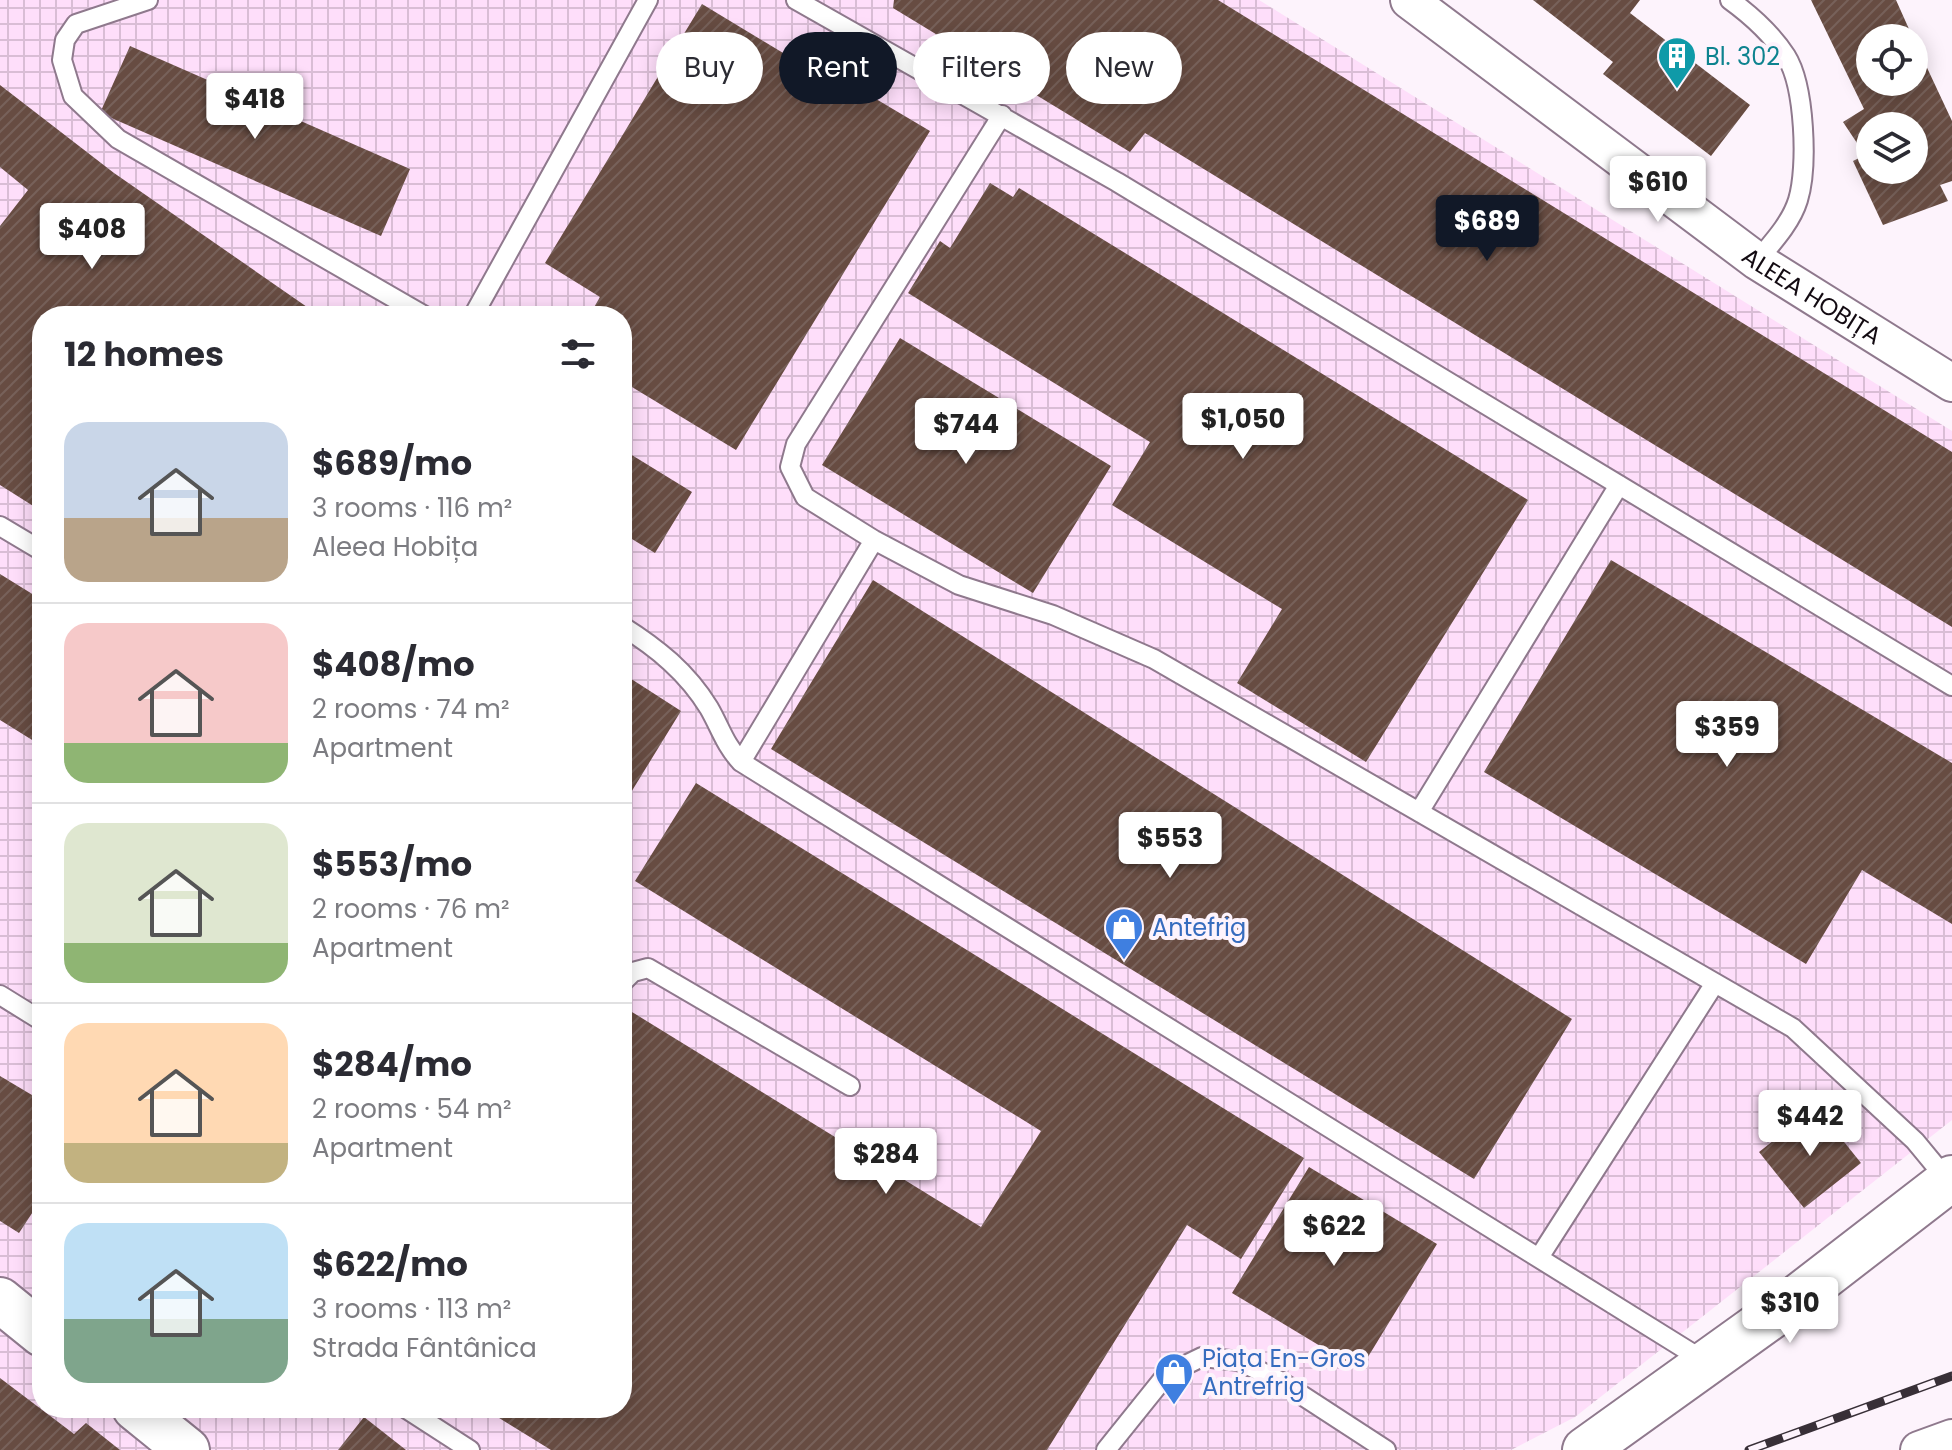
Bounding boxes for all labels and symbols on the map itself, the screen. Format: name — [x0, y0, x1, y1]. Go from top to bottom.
building icon: Bl. 302 — [1656, 35, 1698, 90]
place label: Bl. 302 — [1705, 40, 1780, 73]
pin: $418 — [208, 73, 302, 141]
pin: $610 — [1611, 156, 1705, 224]
pin: $689 — [1440, 195, 1534, 263]
pin: $408 — [45, 203, 139, 271]
street label: ALEEA HOBIȚA — [1735, 239, 1888, 352]
pin: $1,050 — [1178, 393, 1308, 461]
pin: $744 — [919, 398, 1013, 466]
pin: $359 — [1680, 701, 1774, 769]
pin: $553 — [1123, 812, 1217, 880]
shop icon: Antefrig — [1103, 906, 1145, 961]
place label: Antefrig — [1152, 911, 1246, 944]
pin: $442 — [1763, 1090, 1857, 1158]
pin: $284 — [839, 1128, 933, 1196]
pin: $622 — [1287, 1200, 1381, 1268]
pin: $310 — [1743, 1277, 1837, 1345]
place label: Piața En-Gros Antrefrig — [1202, 1342, 1366, 1403]
shop icon: Piața En-Gros Antrefrig — [1153, 1351, 1195, 1406]

